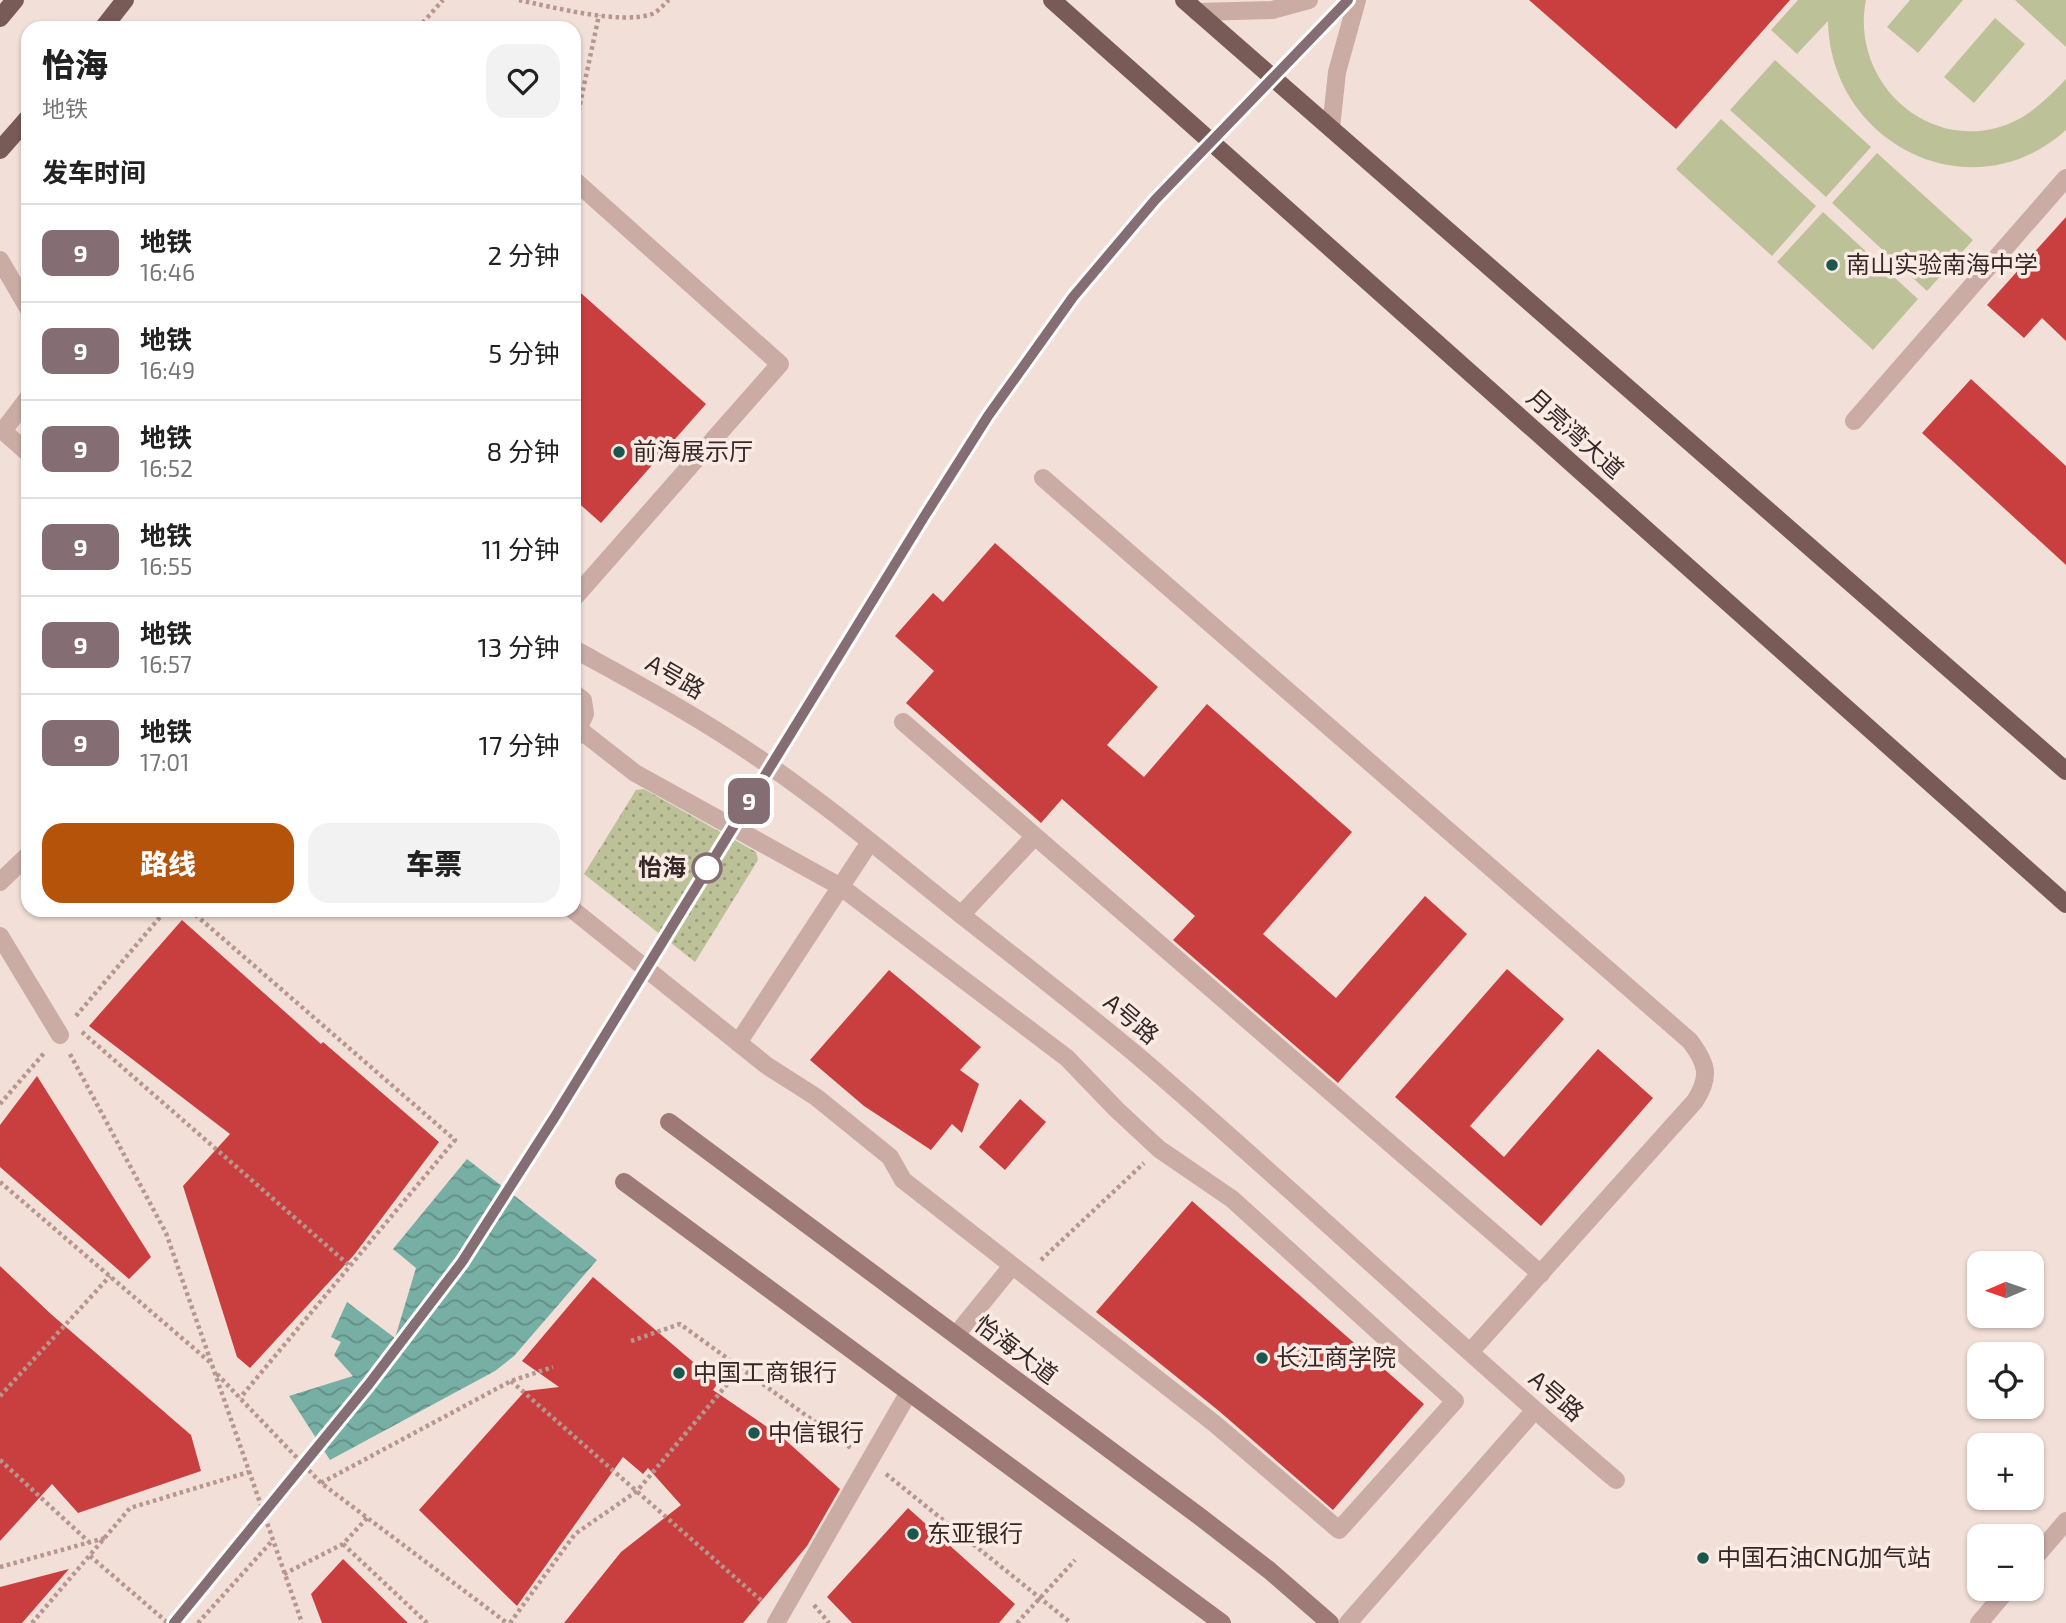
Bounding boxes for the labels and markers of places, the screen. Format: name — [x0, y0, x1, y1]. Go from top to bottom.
place label: 南山实验南海中学 — [1846, 249, 2038, 278]
marker: 南山实验南海中学 — [1824, 257, 1840, 273]
place label: 前海展示厅 — [633, 436, 753, 465]
marker: 前海展示厅 — [611, 444, 627, 460]
place label: 怡海 — [638, 852, 686, 881]
marker: 怡海 — [692, 853, 722, 883]
place label: 长江商学院 — [1276, 1342, 1396, 1371]
marker: 长江商学院 — [1254, 1350, 1270, 1366]
place label: 中国工商银行 — [693, 1357, 837, 1386]
marker: 中国工商银行 — [671, 1365, 687, 1381]
place label: 中信银行 — [768, 1417, 864, 1446]
marker: 中信银行 — [746, 1425, 762, 1441]
place label: 东亚银行 — [927, 1518, 1023, 1547]
marker: 东亚银行 — [905, 1526, 921, 1542]
place label: 中国石油CNG加气站 — [1717, 1542, 1931, 1571]
marker: 中国石油CNG加气站 — [1695, 1550, 1711, 1566]

